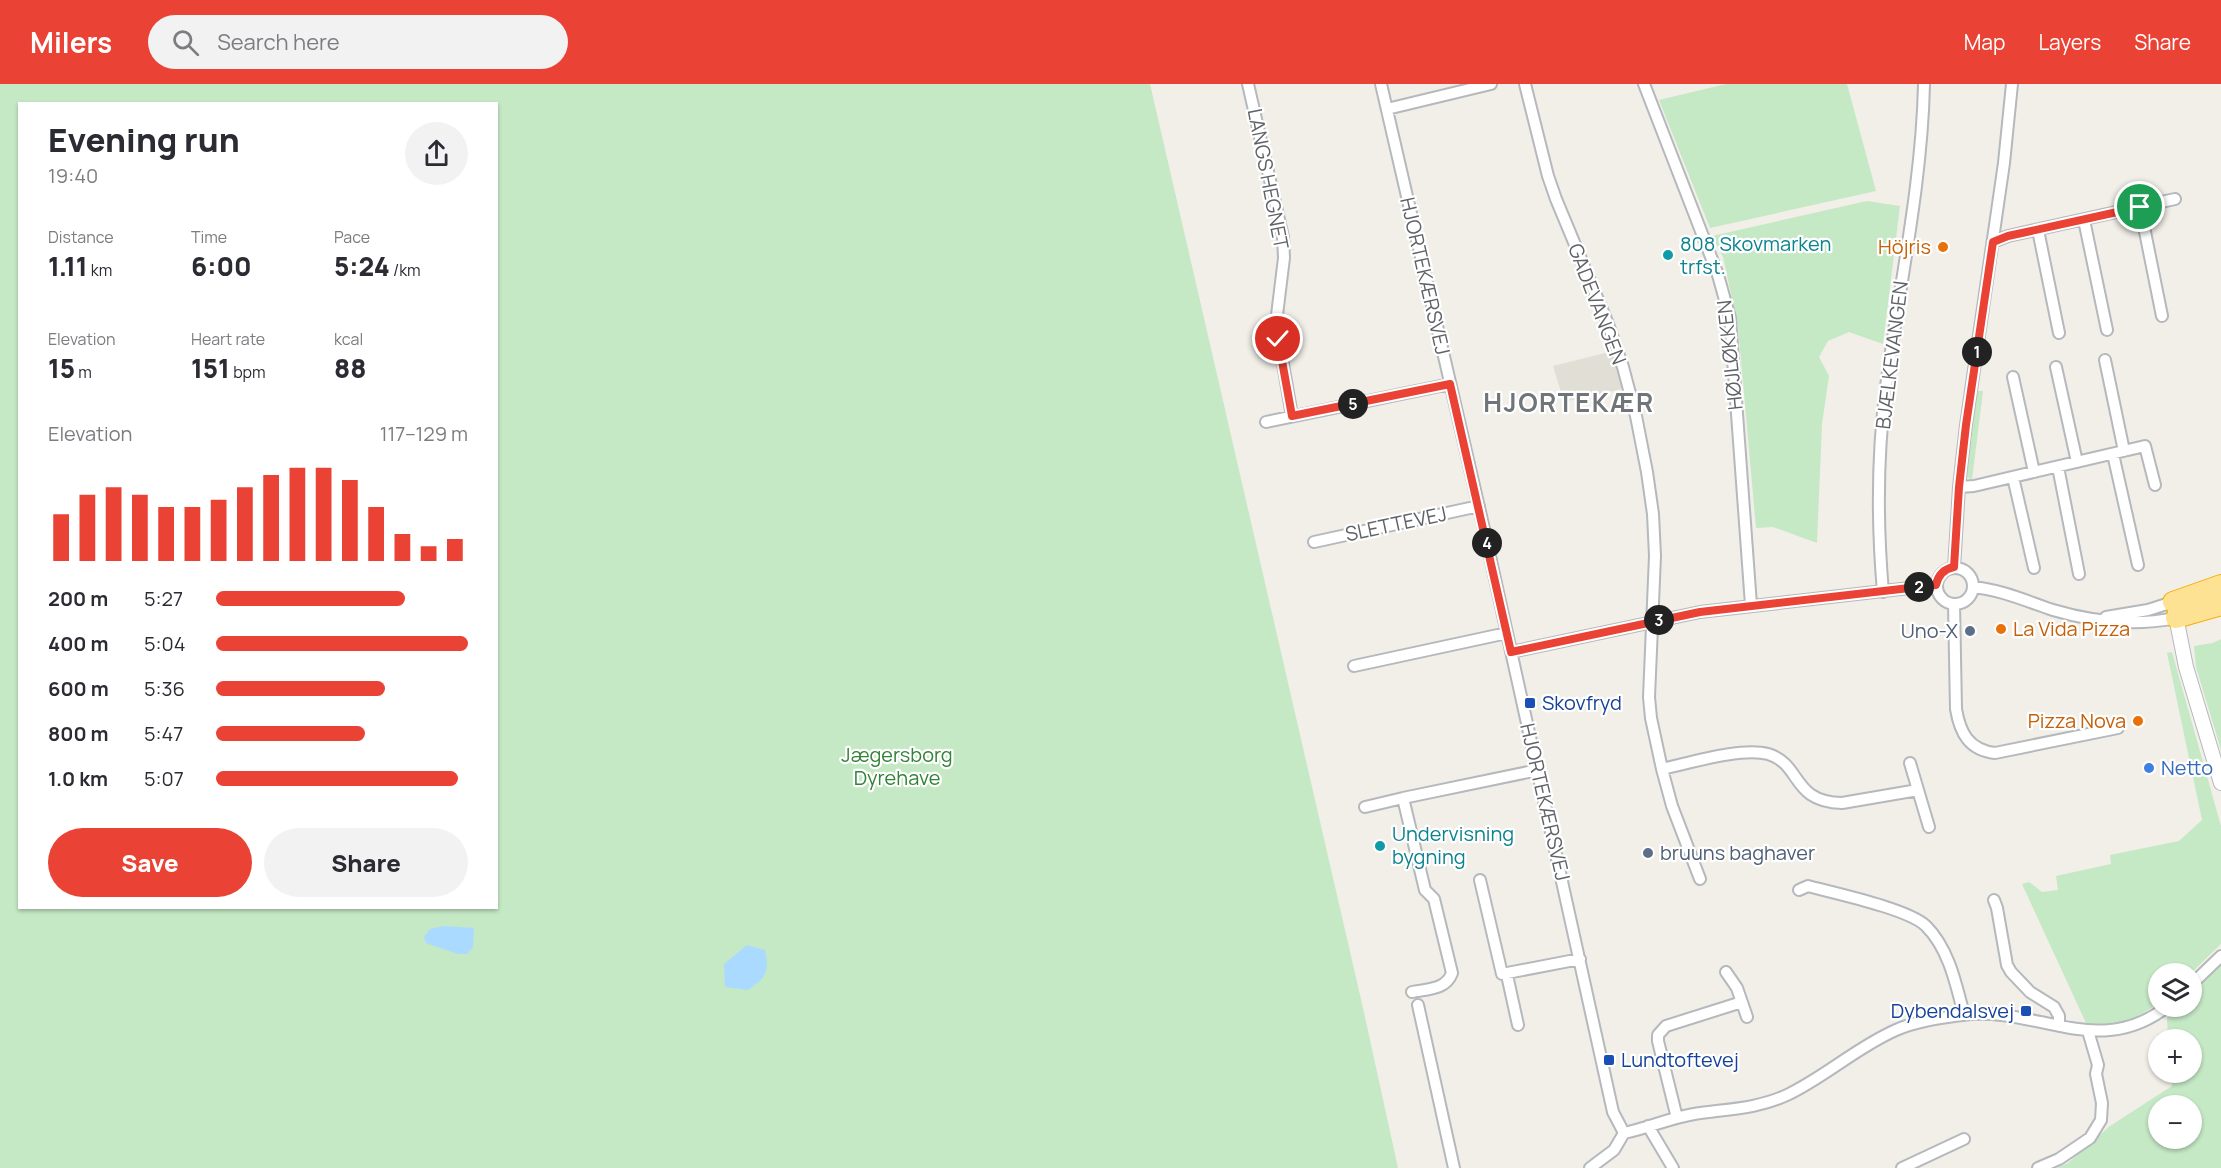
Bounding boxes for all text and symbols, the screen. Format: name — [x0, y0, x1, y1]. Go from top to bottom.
search box — [148, 15, 568, 69]
text: Milers — [30, 23, 112, 61]
icon: search — [169, 26, 202, 59]
text: Search here — [217, 27, 340, 57]
text: Map — [1964, 28, 2005, 56]
text: Layers — [2038, 28, 2101, 56]
text: Share — [2134, 28, 2191, 56]
street label: LANGS HEGNET — [1242, 106, 1295, 252]
text: Evening run — [48, 117, 240, 162]
button: share — [405, 122, 468, 185]
text: 19:40 — [48, 162, 98, 189]
pin — [2114, 181, 2165, 232]
icon: arrive — [2123, 190, 2156, 223]
street label: HJORTEKÆRSVEJ — [1394, 194, 1457, 357]
text: Distance — [48, 226, 114, 248]
text: Time — [191, 226, 227, 248]
text: Pace — [334, 226, 370, 248]
place label: 808 Skovmarken trfst. — [1680, 230, 1831, 280]
place label: Höjris — [1878, 233, 1931, 260]
street label: GADEVANGEN — [1562, 240, 1633, 368]
marker: Höjris — [1936, 240, 1950, 254]
text: 1.11 — [48, 248, 88, 284]
text: 6:00 — [191, 248, 252, 284]
text: 5:24 — [334, 248, 390, 284]
marker: 808 Skovmarken trfst. — [1661, 248, 1675, 262]
text: km — [88, 259, 112, 281]
text: /km — [390, 259, 421, 281]
street label: BJÆLKEVANGEN — [1869, 279, 1914, 431]
street label: HØJLØKKEN — [1710, 299, 1749, 411]
pin — [1252, 313, 1303, 364]
icon: check — [1261, 322, 1294, 355]
text: Elevation — [48, 328, 116, 350]
text: Heart rate — [191, 328, 265, 350]
text: kcal — [334, 328, 363, 350]
pin: 1 — [1962, 337, 1992, 367]
text: 1 — [1973, 341, 1981, 363]
text: 15 — [48, 350, 75, 386]
text: 151 — [191, 350, 230, 386]
text: 88 — [334, 350, 366, 386]
text: m — [75, 361, 92, 383]
text: bpm — [230, 361, 266, 383]
district label: HJORTEKÆR — [1483, 384, 1655, 420]
pin: 5 — [1338, 389, 1368, 419]
text: 5 — [1348, 393, 1358, 415]
text: Elevation — [48, 420, 132, 447]
text: 117–129 m — [380, 420, 468, 447]
street label: SLETTEVEJ — [1343, 500, 1449, 547]
pin: 4 — [1472, 528, 1502, 558]
text: 4 — [1482, 532, 1492, 554]
pin: 2 — [1904, 572, 1934, 602]
text: 2 — [1914, 576, 1924, 598]
text: 200 m — [48, 585, 108, 612]
text: 5:27 — [144, 585, 183, 612]
pin: 3 — [1644, 605, 1674, 635]
text: 3 — [1654, 609, 1664, 631]
place label: La Vida Pizza — [2013, 615, 2130, 642]
place label: Uno-X — [1901, 617, 1958, 644]
marker: La Vida Pizza — [1994, 622, 2008, 636]
marker: Uno-X — [1963, 624, 1977, 638]
text: 400 m — [48, 630, 108, 657]
text: 5:04 — [144, 630, 186, 657]
text: 600 m — [48, 675, 109, 702]
text: 5:36 — [144, 675, 185, 702]
place label: Skovfryd — [1542, 689, 1622, 716]
marker: Skovfryd — [1523, 696, 1537, 710]
place label: Pizza Nova — [2028, 707, 2126, 734]
marker: Pizza Nova — [2131, 714, 2145, 728]
text: 800 m — [48, 720, 109, 747]
text: 5:47 — [144, 720, 183, 747]
street label: HJORTEKÆRSVEJ — [1514, 720, 1577, 883]
park label: Jægersborg Dyrehave — [841, 741, 953, 791]
place label: Netto — [2161, 754, 2213, 781]
marker: Netto — [2142, 761, 2156, 775]
text: 1.0 km — [48, 765, 108, 792]
text: 5:07 — [144, 765, 184, 792]
place label: Undervisning bygning — [1392, 820, 1514, 870]
button: Save — [48, 828, 252, 897]
button: Share — [264, 828, 468, 897]
marker: Undervisning bygning — [1373, 839, 1387, 853]
place label: bruuns baghaver — [1660, 839, 1815, 866]
marker: bruuns baghaver — [1641, 846, 1655, 860]
map controls — [2148, 963, 2202, 1149]
button: layers — [2148, 963, 2202, 1017]
place label: Dybendalsvej — [1891, 997, 2014, 1024]
marker: Dybendalsvej — [2019, 1004, 2033, 1018]
button: + — [2148, 1029, 2202, 1083]
place label: Lundtoftevej — [1621, 1046, 1739, 1073]
marker: Lundtoftevej — [1602, 1053, 1616, 1067]
button: − — [2148, 1095, 2202, 1149]

